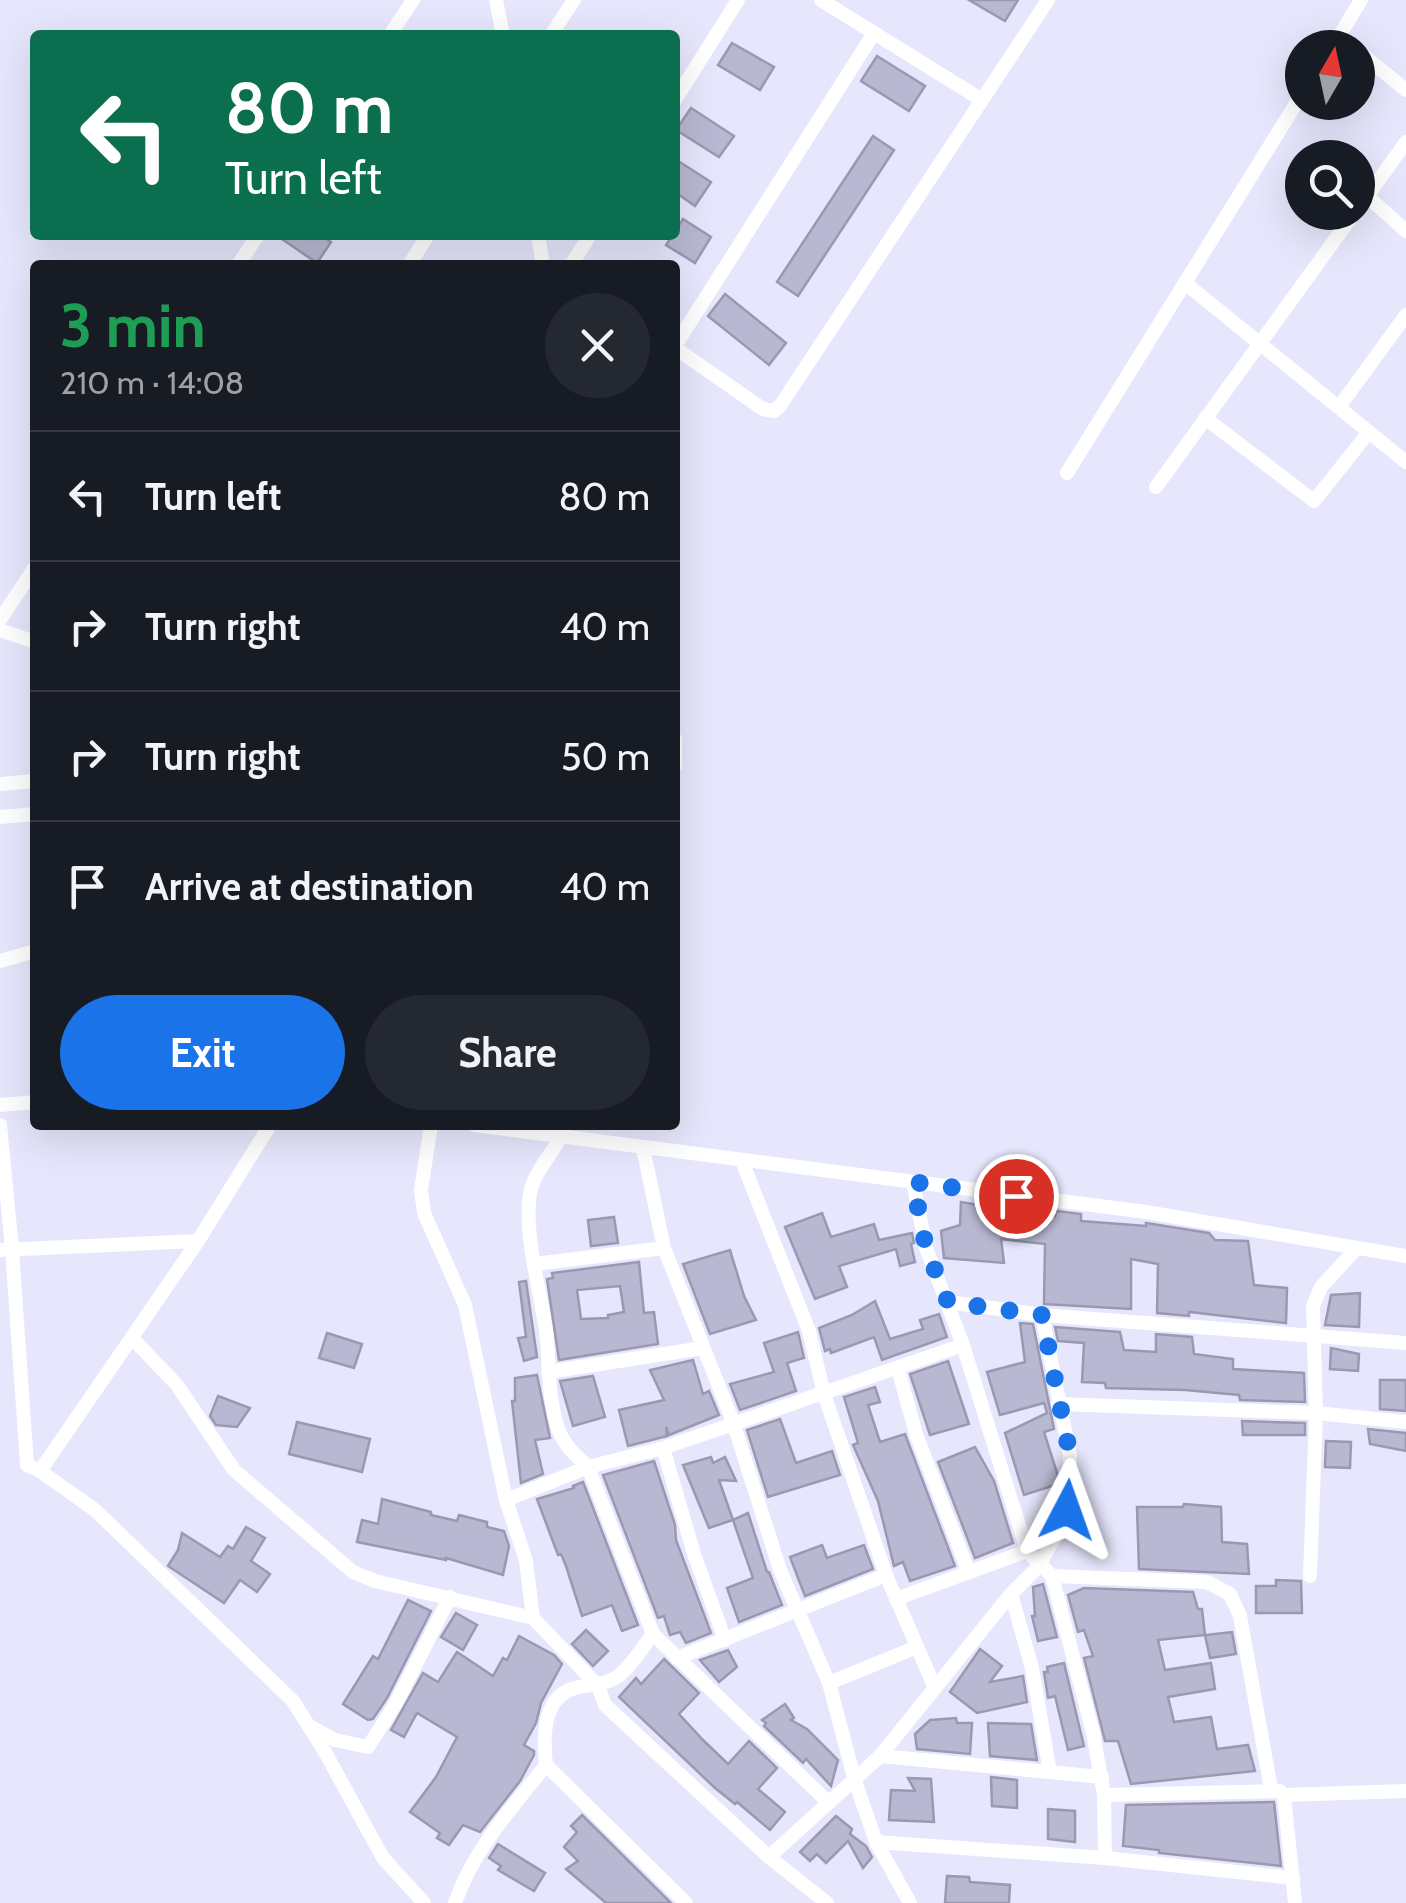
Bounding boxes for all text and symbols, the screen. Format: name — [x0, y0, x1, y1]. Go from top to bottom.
north arrow — [1285, 30, 1375, 120]
map controls — [1285, 30, 1375, 230]
text: 80 m — [225, 65, 393, 151]
icon: left — [60, 70, 190, 200]
button: search — [1285, 140, 1375, 230]
text: Turn left — [225, 151, 382, 205]
text: 3 min — [60, 289, 206, 362]
button: close — [545, 293, 650, 398]
text: 210 m · 14:08 — [60, 363, 244, 402]
icon: left — [60, 469, 115, 524]
text: Turn left — [145, 473, 281, 520]
text: 80 m — [559, 473, 650, 520]
icon: right — [60, 599, 115, 654]
text: Turn right — [145, 603, 301, 650]
text: 40 m — [560, 603, 650, 650]
icon: right — [60, 729, 115, 784]
text: Turn right — [145, 733, 301, 780]
text: 50 m — [561, 733, 650, 780]
icon: arrive — [60, 859, 115, 914]
text: Arrive at destination — [145, 863, 474, 910]
text: 40 m — [560, 863, 650, 910]
button: Exit — [60, 995, 345, 1110]
button: Share — [365, 995, 650, 1110]
pin — [974, 1154, 1059, 1239]
icon: arrive — [989, 1169, 1044, 1224]
position arrow — [1015, 1458, 1119, 1562]

